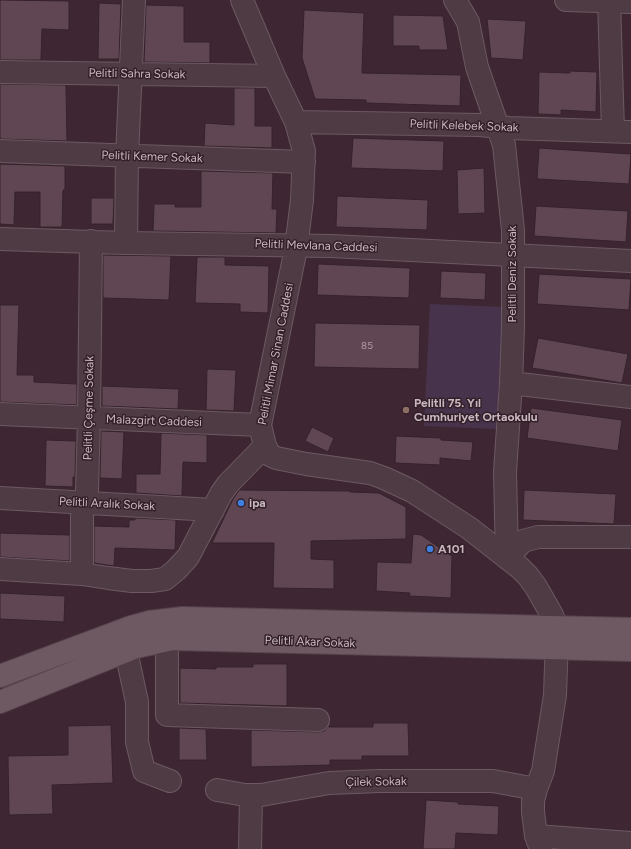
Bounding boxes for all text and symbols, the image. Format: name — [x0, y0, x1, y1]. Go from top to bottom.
street label: Pelitli Sahra Sokak — [88, 66, 186, 82]
street label: Pelitli Kelebek Sokak — [409, 117, 519, 135]
street label: Pelitli Kemer Sokak — [101, 148, 203, 166]
street label: Pelitli Deniz Sokak — [505, 226, 519, 322]
street label: Pelitli Mevlana Caddesi — [254, 237, 378, 255]
street label: Pelitli Mimar Sinan Caddesi — [255, 282, 297, 426]
house number: 85 — [361, 340, 373, 352]
street label: Pelitli Çeşme Sokak — [81, 356, 97, 460]
place label: Pelitli 75. Yıl Cumhuriyet Ortaokulu — [414, 396, 537, 424]
marker: Pelitli 75. Yıl Cumhuriyet Ortaokulu — [401, 405, 411, 415]
street label: Malazgirt Caddesi — [106, 412, 202, 430]
street label: Pelitli Aralık Sokak — [59, 494, 155, 514]
place label: ipa — [249, 496, 266, 510]
marker: ipa — [236, 498, 246, 508]
place label: A101 — [438, 542, 464, 556]
marker: A101 — [425, 544, 435, 554]
street label: Pelitli Akar Sokak — [264, 633, 356, 651]
street label: Çilek Sokak — [345, 774, 407, 790]

